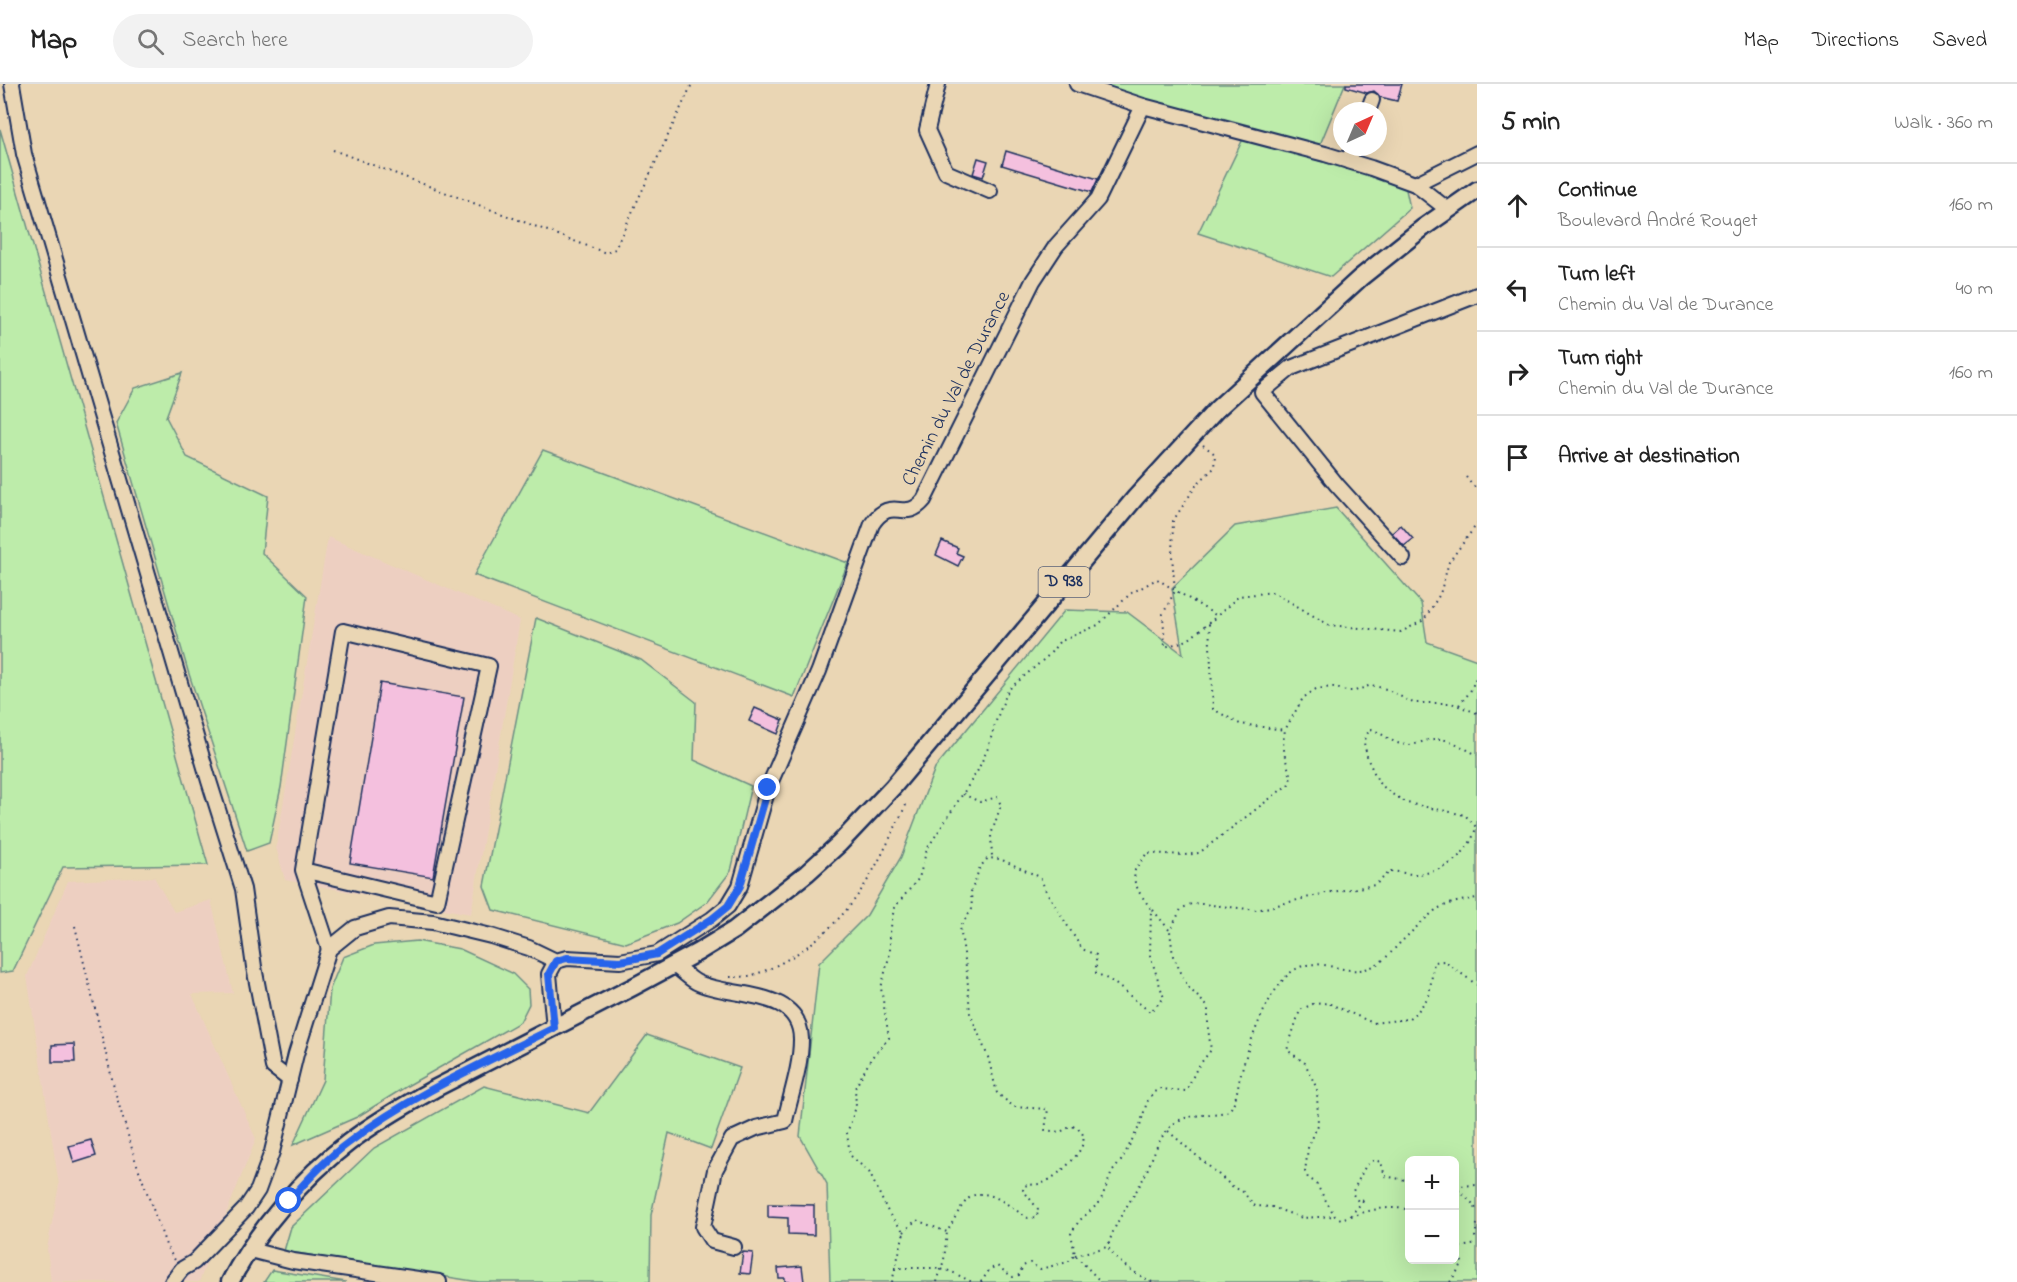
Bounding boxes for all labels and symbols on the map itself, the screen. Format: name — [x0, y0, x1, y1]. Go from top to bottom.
north arrow — [1333, 102, 1387, 156]
street label: Chemin du Val de Durance — [895, 286, 1019, 492]
road number: D 938 — [1038, 567, 1090, 597]
route end — [754, 774, 780, 800]
route start — [275, 1187, 301, 1213]

